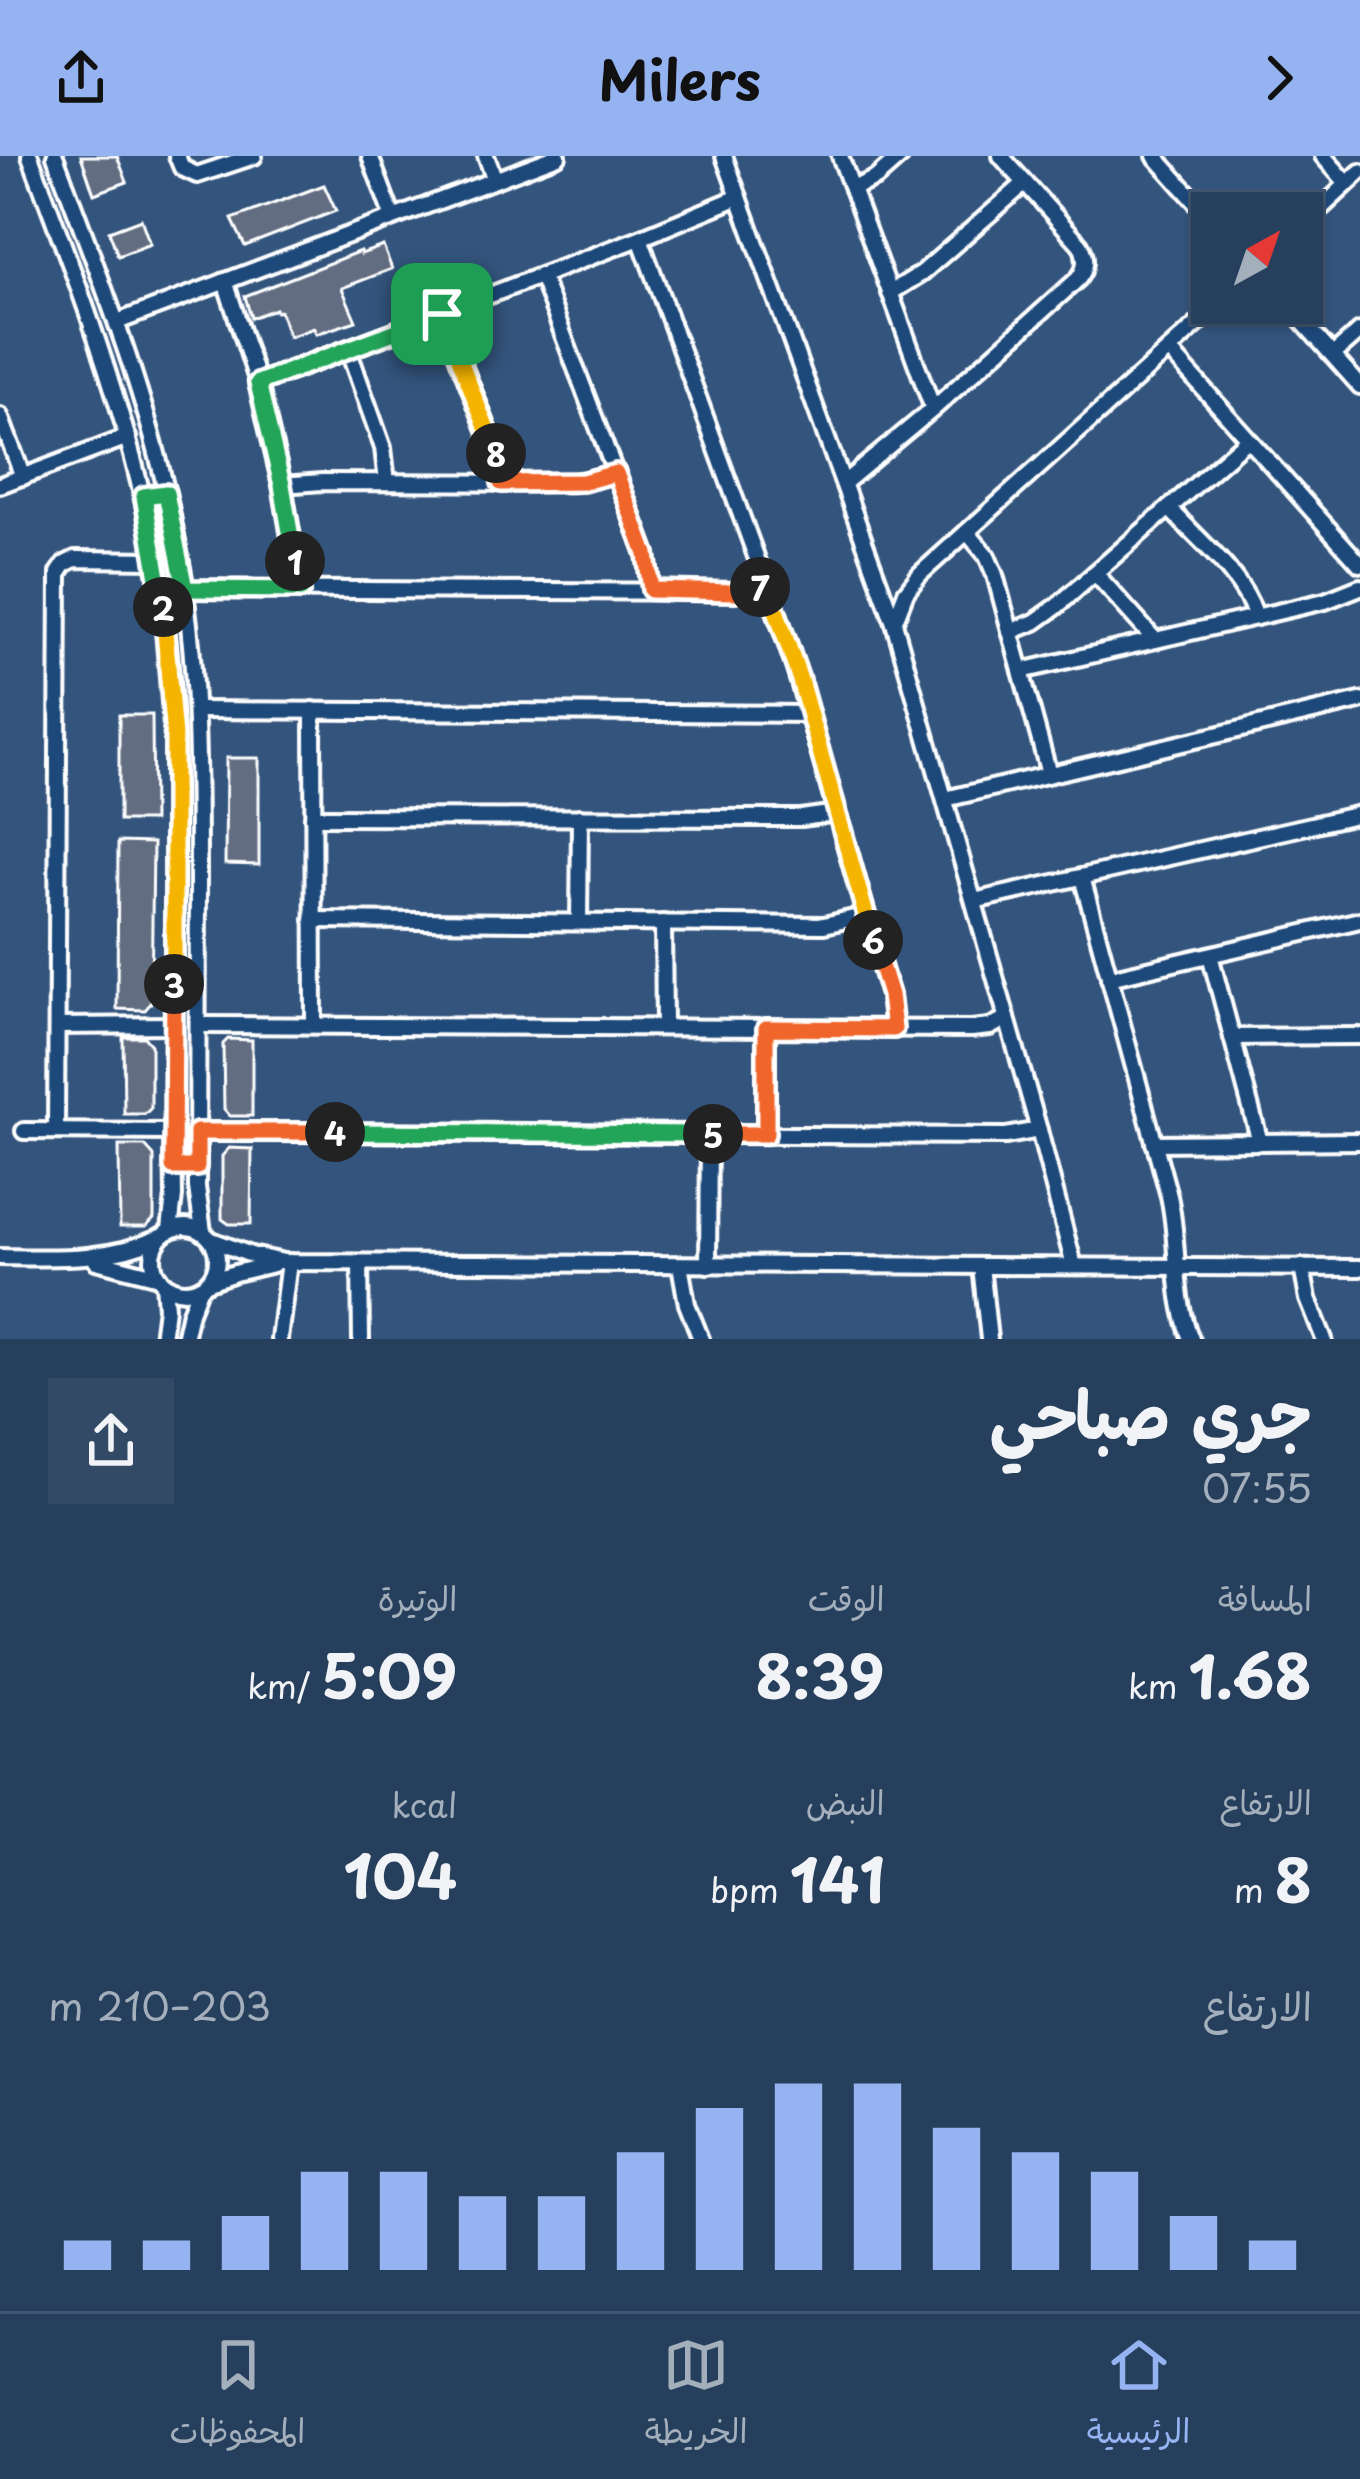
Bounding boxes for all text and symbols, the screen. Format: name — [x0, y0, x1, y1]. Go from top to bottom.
text: Milers — [599, 38, 761, 119]
icon: share — [48, 45, 114, 111]
icon: forward — [1246, 45, 1312, 111]
north arrow — [1191, 192, 1323, 324]
map controls — [1191, 192, 1323, 324]
pin — [391, 263, 493, 365]
icon: arrive — [409, 281, 475, 347]
pin: 8 — [466, 423, 526, 483]
text: 8 — [486, 428, 506, 478]
pin: 1 — [265, 531, 325, 591]
text: 1 — [287, 536, 303, 586]
pin: 7 — [730, 557, 790, 617]
text: 7 — [751, 562, 769, 612]
pin: 2 — [133, 577, 193, 637]
text: 2 — [151, 582, 175, 632]
pin: 6 — [843, 910, 903, 970]
text: 6 — [861, 915, 885, 965]
pin: 3 — [144, 954, 204, 1014]
text: 3 — [163, 959, 185, 1009]
pin: 4 — [305, 1102, 365, 1162]
pin: 5 — [683, 1104, 743, 1164]
text: 4 — [324, 1107, 346, 1157]
text: 5 — [702, 1109, 724, 1159]
text: جري صباحي — [989, 1362, 1312, 1461]
button: share — [48, 1378, 174, 1504]
text: 07:55 — [1202, 1457, 1312, 1516]
text: الوتيرة — [378, 1572, 457, 1622]
text: الوقت — [808, 1572, 885, 1622]
text: المسافة — [1218, 1572, 1312, 1622]
text: 5:09 — [321, 1629, 457, 1719]
text: 8:39 — [755, 1629, 885, 1719]
text: 1.68 — [1188, 1629, 1312, 1719]
text: /km — [247, 1660, 321, 1710]
text: km — [1128, 1660, 1188, 1710]
text: النبض — [806, 1776, 885, 1826]
text: الارتفاع — [1219, 1776, 1312, 1826]
text: kcal — [392, 1779, 457, 1829]
text: 104 — [343, 1829, 457, 1919]
text: 141 — [790, 1833, 885, 1923]
text: 8 — [1274, 1833, 1312, 1923]
text: bpm — [710, 1864, 790, 1914]
text: m — [1234, 1864, 1274, 1914]
text: 203–210 m — [48, 1975, 271, 2034]
text: الارتفاع — [1203, 1975, 1312, 2034]
tab: المحفوظات — [170, 2332, 305, 2461]
tab: الخريطة — [645, 2332, 748, 2461]
tab: الرئيسية — [1087, 2332, 1190, 2461]

